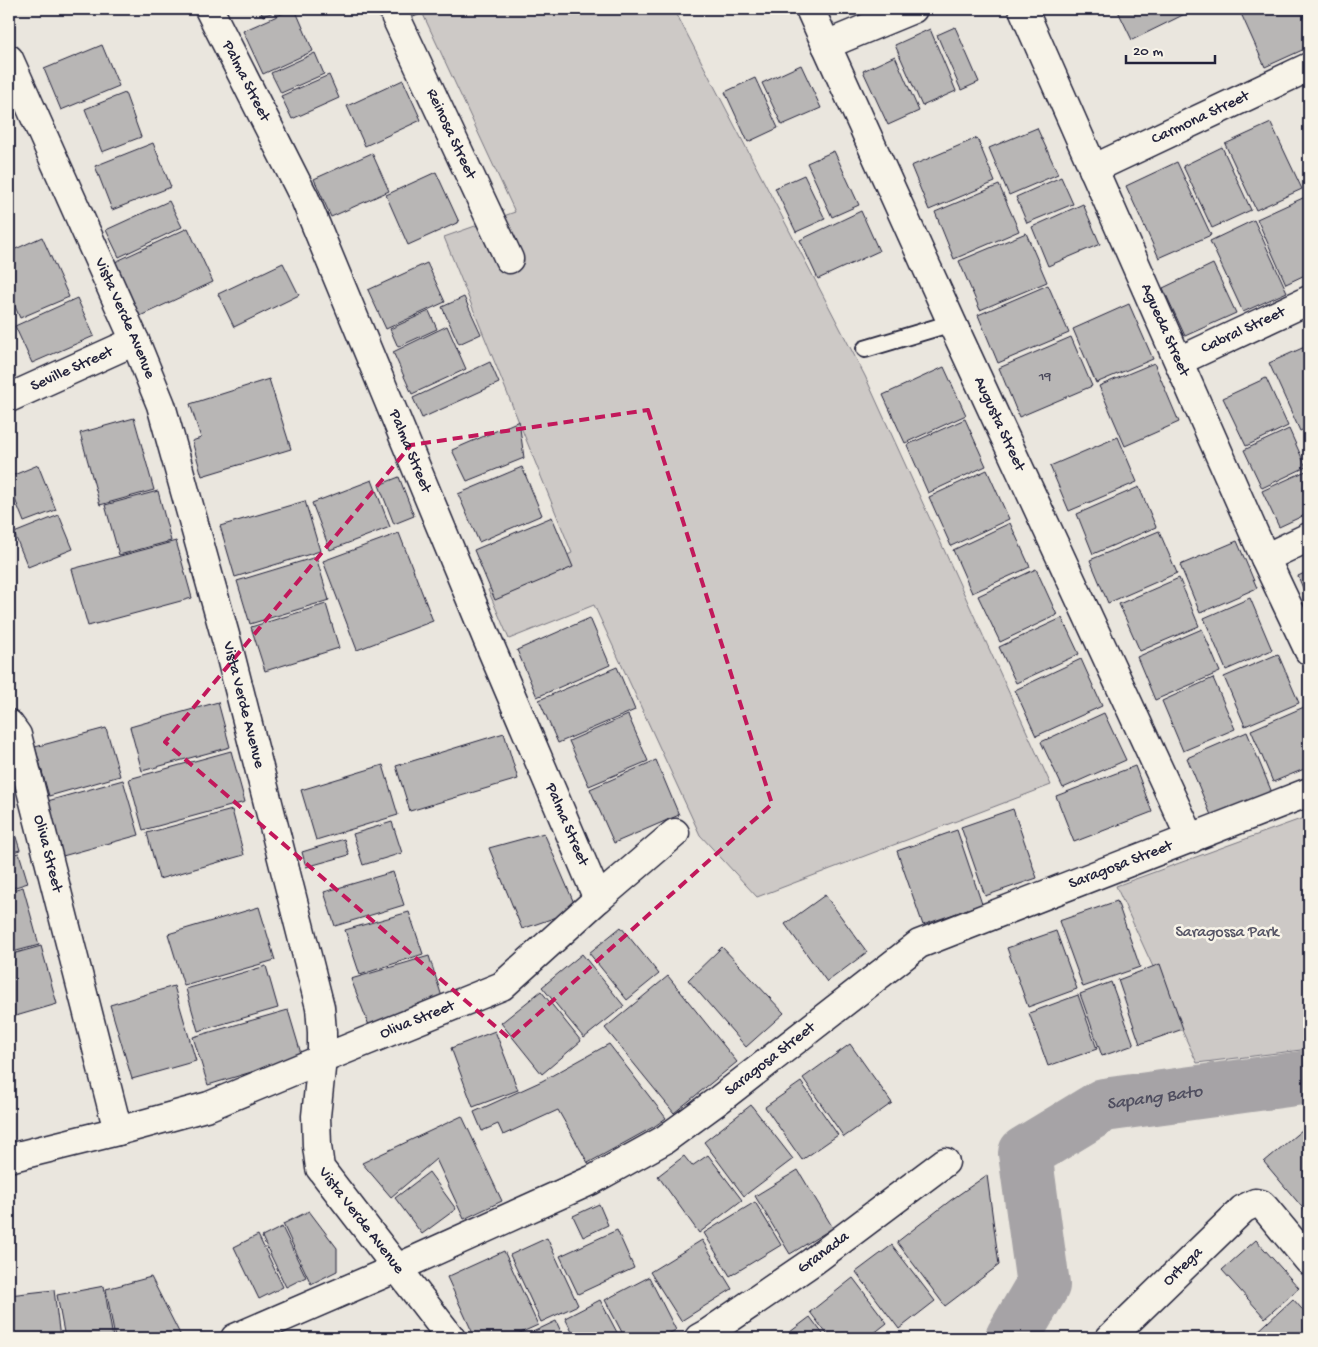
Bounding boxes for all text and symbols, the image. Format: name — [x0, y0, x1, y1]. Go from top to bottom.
scale bar — [1126, 32, 1214, 64]
street label: Palma Street — [217, 37, 275, 126]
text: 20 m — [1133, 43, 1163, 61]
street label: Reinosa Street — [421, 86, 480, 183]
street label: Carmona Street — [1149, 86, 1254, 149]
street label: Vista Verde Avenue — [89, 254, 159, 382]
street label: Agueda Street — [1136, 281, 1194, 381]
street label: Cabral Street — [1198, 302, 1290, 359]
street label: Seville Street — [28, 342, 117, 396]
house number: 19 — [1038, 369, 1051, 386]
street label: Augusta Street — [969, 374, 1029, 475]
street label: Palma Street — [383, 406, 436, 497]
street label: Vista Verde Avenue — [218, 639, 268, 771]
street label: Palma Street — [540, 780, 593, 870]
street label: Oliva Street — [28, 813, 67, 896]
street label: Saragosa Street — [1066, 836, 1177, 894]
park label: Saragossa Park — [1175, 924, 1280, 943]
street label: Oliva Street — [377, 996, 459, 1044]
street label: Saragosa Street — [721, 1018, 821, 1101]
water label: Sapang Bato — [1105, 1081, 1204, 1115]
street label: Vista Verde Avenue — [313, 1163, 408, 1279]
street label: Granada — [794, 1227, 854, 1278]
street label: Ortega — [1159, 1243, 1208, 1291]

